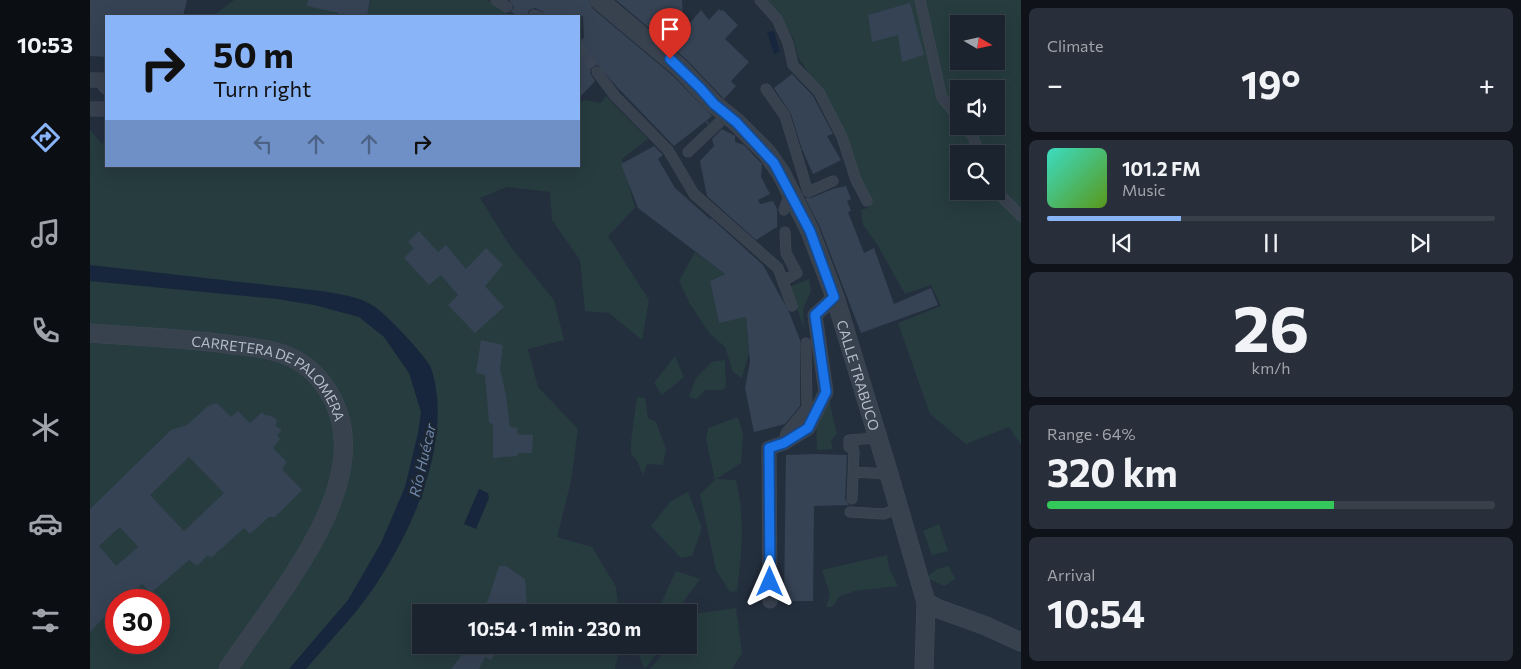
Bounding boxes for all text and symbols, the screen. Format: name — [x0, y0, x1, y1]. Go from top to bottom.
pin — [649, 8, 691, 59]
icon: arrive — [656, 15, 684, 43]
north arrow — [950, 15, 1005, 70]
map controls — [950, 15, 1005, 200]
text: 10:53 — [17, 31, 73, 58]
text: 50 m — [213, 32, 294, 75]
icon: right — [130, 35, 195, 100]
text: Climate — [1047, 36, 1103, 55]
text: 19° — [1241, 60, 1301, 107]
text: − — [1047, 67, 1063, 101]
text: + — [1479, 67, 1495, 101]
text: Turn right — [213, 75, 311, 102]
button: sound — [950, 80, 1005, 135]
icon: directions — [28, 120, 63, 155]
icon: left — [249, 130, 277, 158]
icon: ahead — [302, 130, 330, 158]
icon: ahead — [355, 130, 383, 158]
icon: right — [408, 130, 436, 158]
button: search — [950, 145, 1005, 200]
text: 101.2 FM — [1122, 157, 1201, 180]
text: Music — [1122, 180, 1166, 199]
icon: music — [28, 216, 63, 251]
icon: previous — [1108, 229, 1136, 257]
icon: pause — [1257, 229, 1285, 257]
icon: next — [1406, 229, 1434, 257]
text: 26 — [1233, 286, 1309, 365]
icon: phone — [28, 313, 63, 348]
street label: CALLE TRABUCO — [834, 318, 884, 432]
street label: CARRETERA DE PALOMERA — [191, 332, 349, 423]
text: km/h — [1252, 358, 1290, 377]
icon: climate — [28, 410, 63, 445]
water label: Río Huécar — [405, 421, 439, 498]
text: Range · 64% — [1047, 424, 1135, 443]
text: 320 km — [1047, 448, 1178, 495]
icon: car — [28, 506, 63, 541]
position arrow — [743, 555, 795, 607]
text: Arrival — [1047, 565, 1095, 584]
speed limit sign: 30 — [105, 589, 170, 654]
text: 10:54 — [1047, 589, 1145, 636]
icon: filters — [28, 603, 63, 638]
text: 10:54 · 1 min · 230 m — [468, 617, 641, 640]

